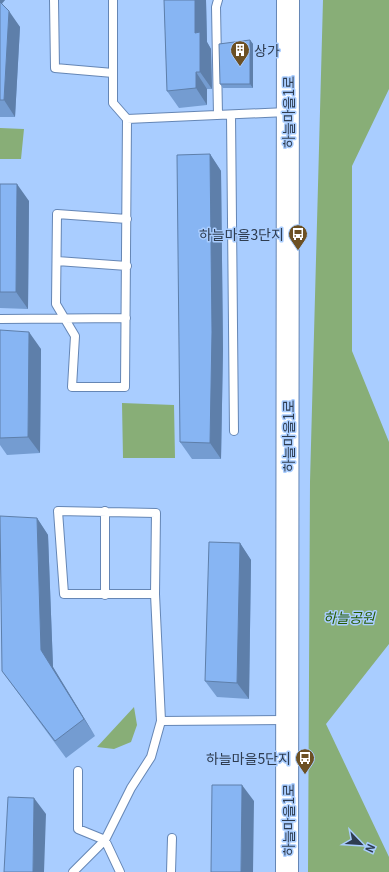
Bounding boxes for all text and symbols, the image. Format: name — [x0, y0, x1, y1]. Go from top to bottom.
building icon: 상가 — [229, 39, 251, 67]
place label: 상가 — [254, 40, 280, 60]
street label: 하늘마을1로 — [278, 76, 298, 148]
bus stop icon: 하늘마을3단지 — [287, 223, 309, 251]
place label: 하늘마을3단지 — [199, 224, 284, 244]
street label: 하늘마을1로 — [278, 400, 298, 472]
park label: 하늘공원 — [323, 607, 376, 627]
bus stop icon: 하늘마을5단지 — [294, 747, 316, 775]
place label: 하늘마을5단지 — [206, 748, 291, 768]
street label: 하늘마을1로 — [278, 784, 298, 856]
north arrow — [341, 824, 381, 864]
text: N — [362, 842, 380, 856]

